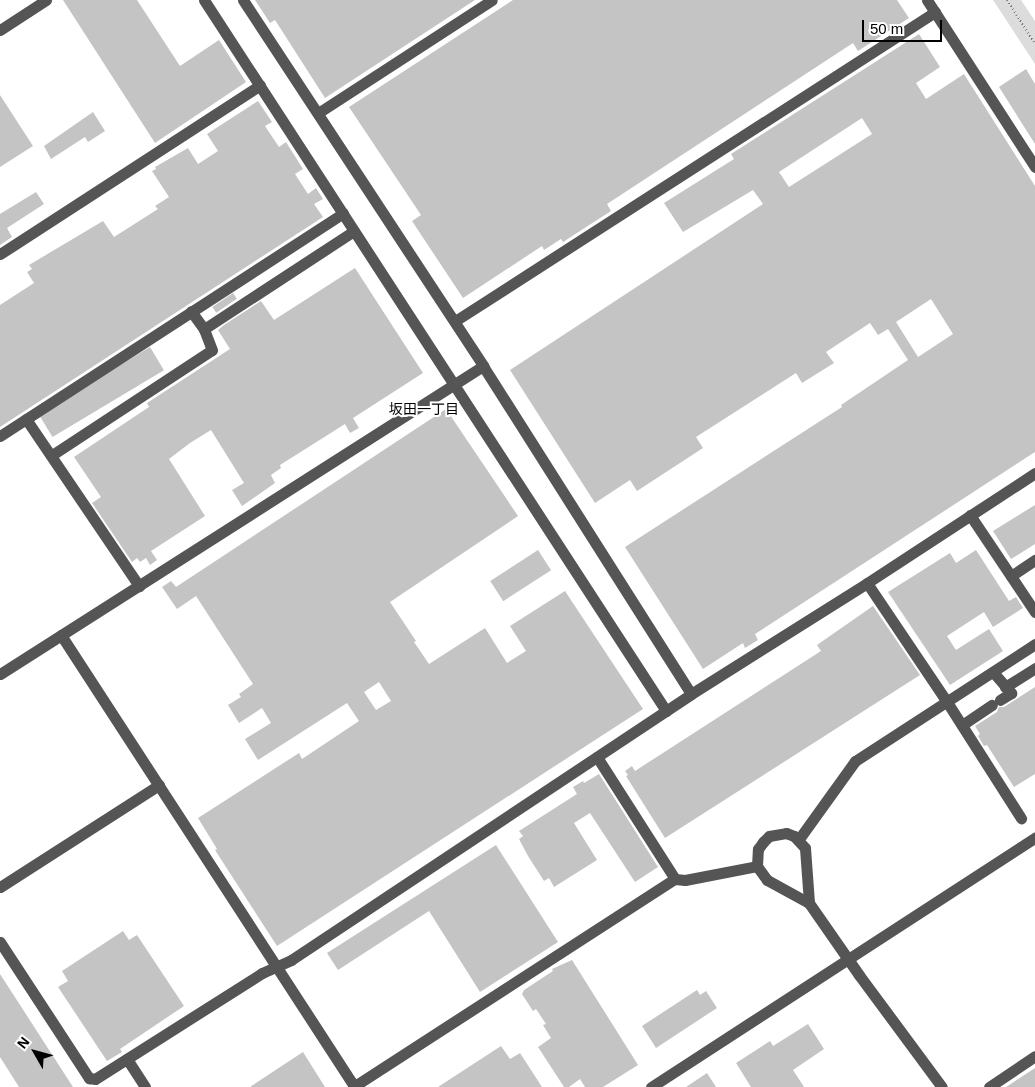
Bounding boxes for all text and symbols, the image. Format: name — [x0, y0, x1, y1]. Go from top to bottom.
scale bar — [865, 10, 945, 42]
text: 50 m — [870, 20, 903, 37]
district label: 坂田一丁目 — [389, 401, 459, 417]
north arrow — [10, 1027, 60, 1077]
text: N — [14, 1034, 33, 1052]

